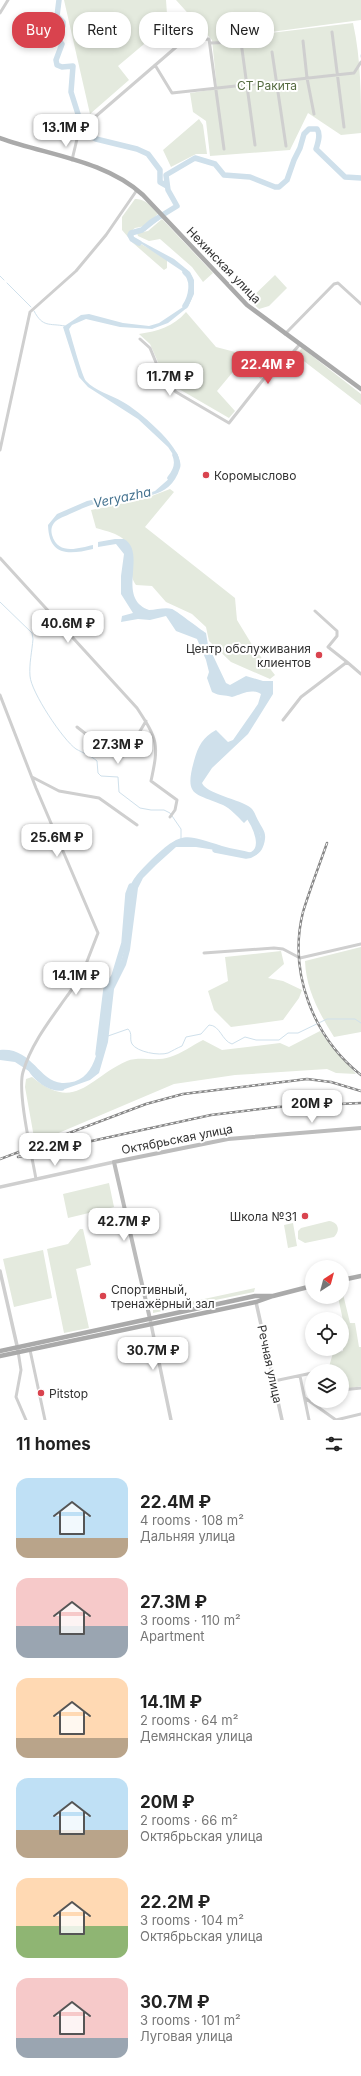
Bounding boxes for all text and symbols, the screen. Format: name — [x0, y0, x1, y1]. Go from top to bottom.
chip: Buy — [12, 12, 65, 48]
chip: Rent — [73, 12, 131, 48]
chip: Filters — [139, 12, 208, 48]
chip: New — [216, 12, 274, 48]
park label: СТ Ракита — [237, 78, 297, 93]
pin: 13.1M ₽ — [29, 114, 103, 148]
text: 13.1M ₽ — [42, 119, 90, 135]
street label: Нехинская улица — [184, 224, 264, 306]
pin: 22.4M ₽ — [231, 351, 305, 385]
text: 22.4M ₽ — [241, 356, 295, 372]
pin: 11.7M ₽ — [133, 363, 207, 397]
text: 11.7M ₽ — [146, 368, 194, 384]
place label: Коромыслово — [214, 468, 296, 483]
marker: Коромыслово — [201, 470, 211, 480]
water label: Veryazha — [92, 483, 152, 511]
pin: 40.6M ₽ — [31, 610, 105, 644]
text: 40.6M ₽ — [41, 615, 95, 631]
place label: Центр обслуживания клиентов — [186, 641, 311, 670]
marker: Центр обслуживания клиентов — [314, 650, 324, 660]
pin: 27.3M ₽ — [81, 731, 155, 765]
text: 27.3M ₽ — [92, 736, 144, 752]
pin: 25.6M ₽ — [20, 824, 94, 858]
text: 25.6M ₽ — [30, 829, 84, 845]
pin: 14.1M ₽ — [39, 962, 113, 996]
text: 14.1M ₽ — [52, 967, 100, 983]
pin: 20M ₽ — [284, 1090, 340, 1124]
text: 20M ₽ — [291, 1095, 333, 1111]
street label: Октябрьская улица — [120, 1121, 234, 1157]
pin: 22.2M ₽ — [18, 1133, 92, 1167]
text: 22.2M ₽ — [28, 1138, 82, 1154]
pin: 42.7M ₽ — [87, 1208, 161, 1242]
place label: Школа №31 — [230, 1209, 297, 1224]
marker: Школа №31 — [300, 1211, 310, 1221]
text: 42.7M ₽ — [97, 1213, 151, 1229]
north arrow — [305, 1260, 349, 1304]
map controls — [305, 1260, 349, 1408]
place label: Спортивный, тренажёрный зал — [111, 1282, 215, 1311]
marker: Спортивный, тренажёрный зал — [98, 1291, 108, 1301]
button: locate — [305, 1312, 349, 1356]
street label: Речная улица — [254, 1324, 286, 1404]
pin: 30.7M ₽ — [116, 1337, 190, 1371]
text: 30.7M ₽ — [126, 1342, 180, 1358]
button: layers — [305, 1364, 349, 1408]
place label: Pitstop — [49, 1386, 88, 1401]
marker: Pitstop — [36, 1388, 46, 1398]
icon: filters — [323, 1433, 345, 1455]
text: 11 homes — [16, 1434, 91, 1454]
text: 22.4M ₽ — [140, 1492, 211, 1512]
icon: home — [48, 1494, 96, 1542]
text: 4 rooms · 108 m² — [140, 1512, 244, 1528]
text: Дальняя улица — [140, 1528, 235, 1544]
text: 27.3M ₽ — [140, 1592, 207, 1612]
icon: home — [48, 1594, 96, 1642]
text: 3 rooms · 110 m² — [140, 1612, 241, 1628]
text: Apartment — [140, 1628, 205, 1644]
text: 14.1M ₽ — [140, 1692, 202, 1712]
icon: home — [48, 1694, 96, 1742]
text: 2 rooms · 64 m² — [140, 1712, 238, 1728]
text: Демянская улица — [140, 1728, 253, 1744]
text: 20M ₽ — [140, 1792, 195, 1812]
icon: home — [48, 1794, 96, 1842]
text: 2 rooms · 66 m² — [140, 1812, 238, 1828]
text: Октябрьская улица — [140, 1828, 263, 1844]
text: 22.2M ₽ — [140, 1892, 210, 1912]
icon: home — [48, 1894, 96, 1942]
text: 3 rooms · 104 m² — [140, 1912, 244, 1928]
text: Октябрьская улица — [140, 1928, 263, 1944]
text: 30.7M ₽ — [140, 1992, 210, 2012]
icon: home — [48, 1994, 96, 2042]
text: 3 rooms · 101 m² — [140, 2012, 241, 2028]
text: Луговая улица — [140, 2028, 233, 2044]

